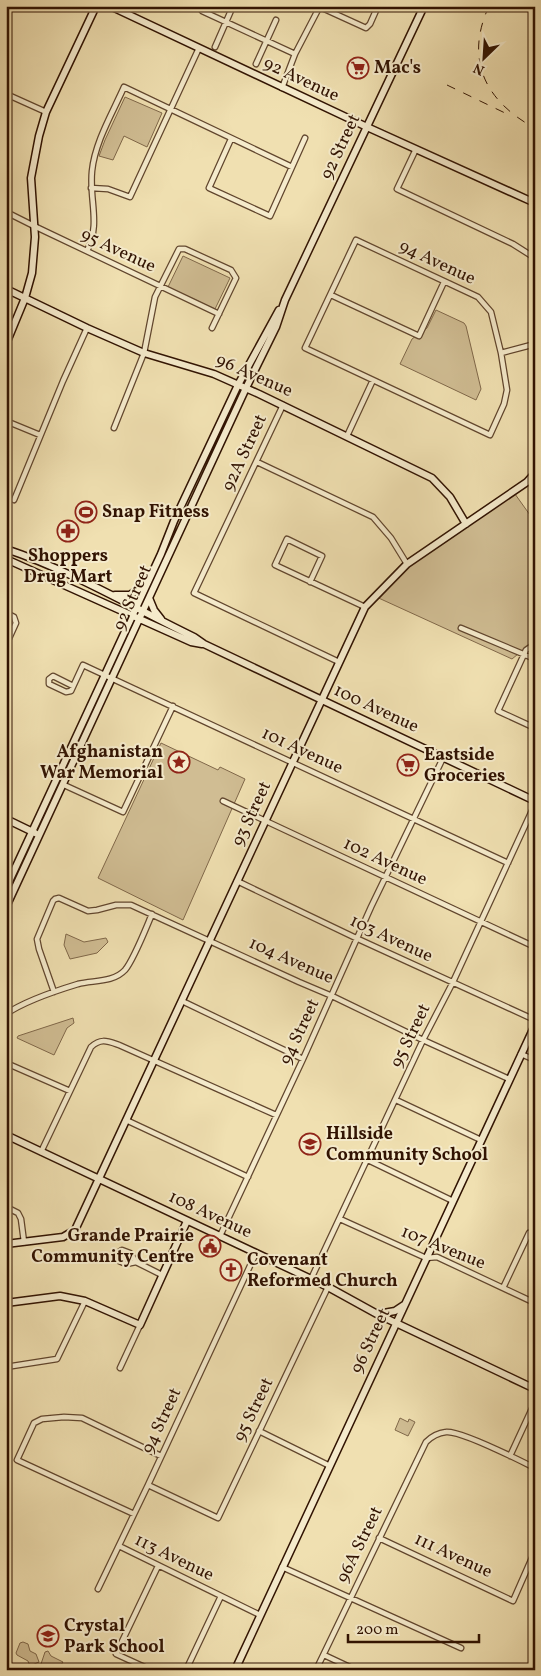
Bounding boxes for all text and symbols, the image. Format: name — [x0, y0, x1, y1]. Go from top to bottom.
north arrow — [458, 32, 508, 82]
street label: 92 Avenue — [259, 51, 343, 109]
supermarket icon: Mac's — [346, 56, 370, 80]
place label: Mac's — [374, 56, 421, 81]
text: N — [471, 58, 488, 79]
street label: 92 Street — [315, 110, 367, 184]
street label: 95 Avenue — [76, 223, 160, 279]
street label: 94 Avenue — [395, 234, 479, 292]
street label: 96 Avenue — [212, 348, 296, 404]
street label: 92A Street — [216, 410, 274, 496]
sports icon: Snap Fitness — [74, 500, 98, 524]
place label: Snap Fitness — [102, 500, 209, 525]
pharmacy icon: Shoppers Drug Mart — [56, 519, 80, 543]
place label: Shoppers Drug Mart — [24, 544, 113, 590]
street label: 92 Street — [107, 561, 159, 635]
street label: 100 Avenue — [329, 678, 423, 740]
street label: 101 Avenue — [257, 721, 347, 781]
place label: Afghanistan War Memorial — [40, 740, 163, 786]
place label: Eastside Groceries — [424, 743, 505, 789]
place icon: Afghanistan War Memorial — [167, 750, 191, 774]
supermarket icon: Eastside Groceries — [396, 753, 420, 777]
street label: 93 Street — [226, 777, 278, 851]
street label: 102 Avenue — [339, 832, 431, 892]
street label: 103 Avenue — [345, 909, 437, 969]
street label: 104 Avenue — [245, 931, 337, 991]
street label: 94 Street — [274, 995, 326, 1069]
street label: 95 Street — [385, 1000, 437, 1072]
place label: Hillside Community School — [326, 1122, 488, 1168]
school or university icon: Hillside Community School — [298, 1132, 322, 1156]
street label: 108 Avenue — [164, 1185, 256, 1245]
street label: 107 Avenue — [397, 1220, 489, 1276]
place label: Grande Prairie Community Centre — [31, 1224, 194, 1270]
public building icon: Grande Prairie Community Centre — [198, 1234, 222, 1258]
place label: Covenant Reformed Church — [247, 1248, 398, 1294]
church icon: Covenant Reformed Church — [219, 1258, 243, 1282]
street label: 96 Street — [345, 1304, 397, 1378]
street label: 95 Street — [228, 1374, 280, 1446]
street label: 94 Street — [136, 1384, 188, 1458]
street label: 96A Street — [331, 1502, 389, 1588]
street label: 111 Avenue — [410, 1527, 496, 1585]
street label: 113 Avenue — [130, 1528, 218, 1588]
scale bar — [348, 1611, 480, 1643]
place label: Crystal Park School — [64, 1614, 165, 1660]
text: 200 m — [356, 1620, 399, 1641]
school or university icon: Crystal Park School — [36, 1624, 60, 1648]

